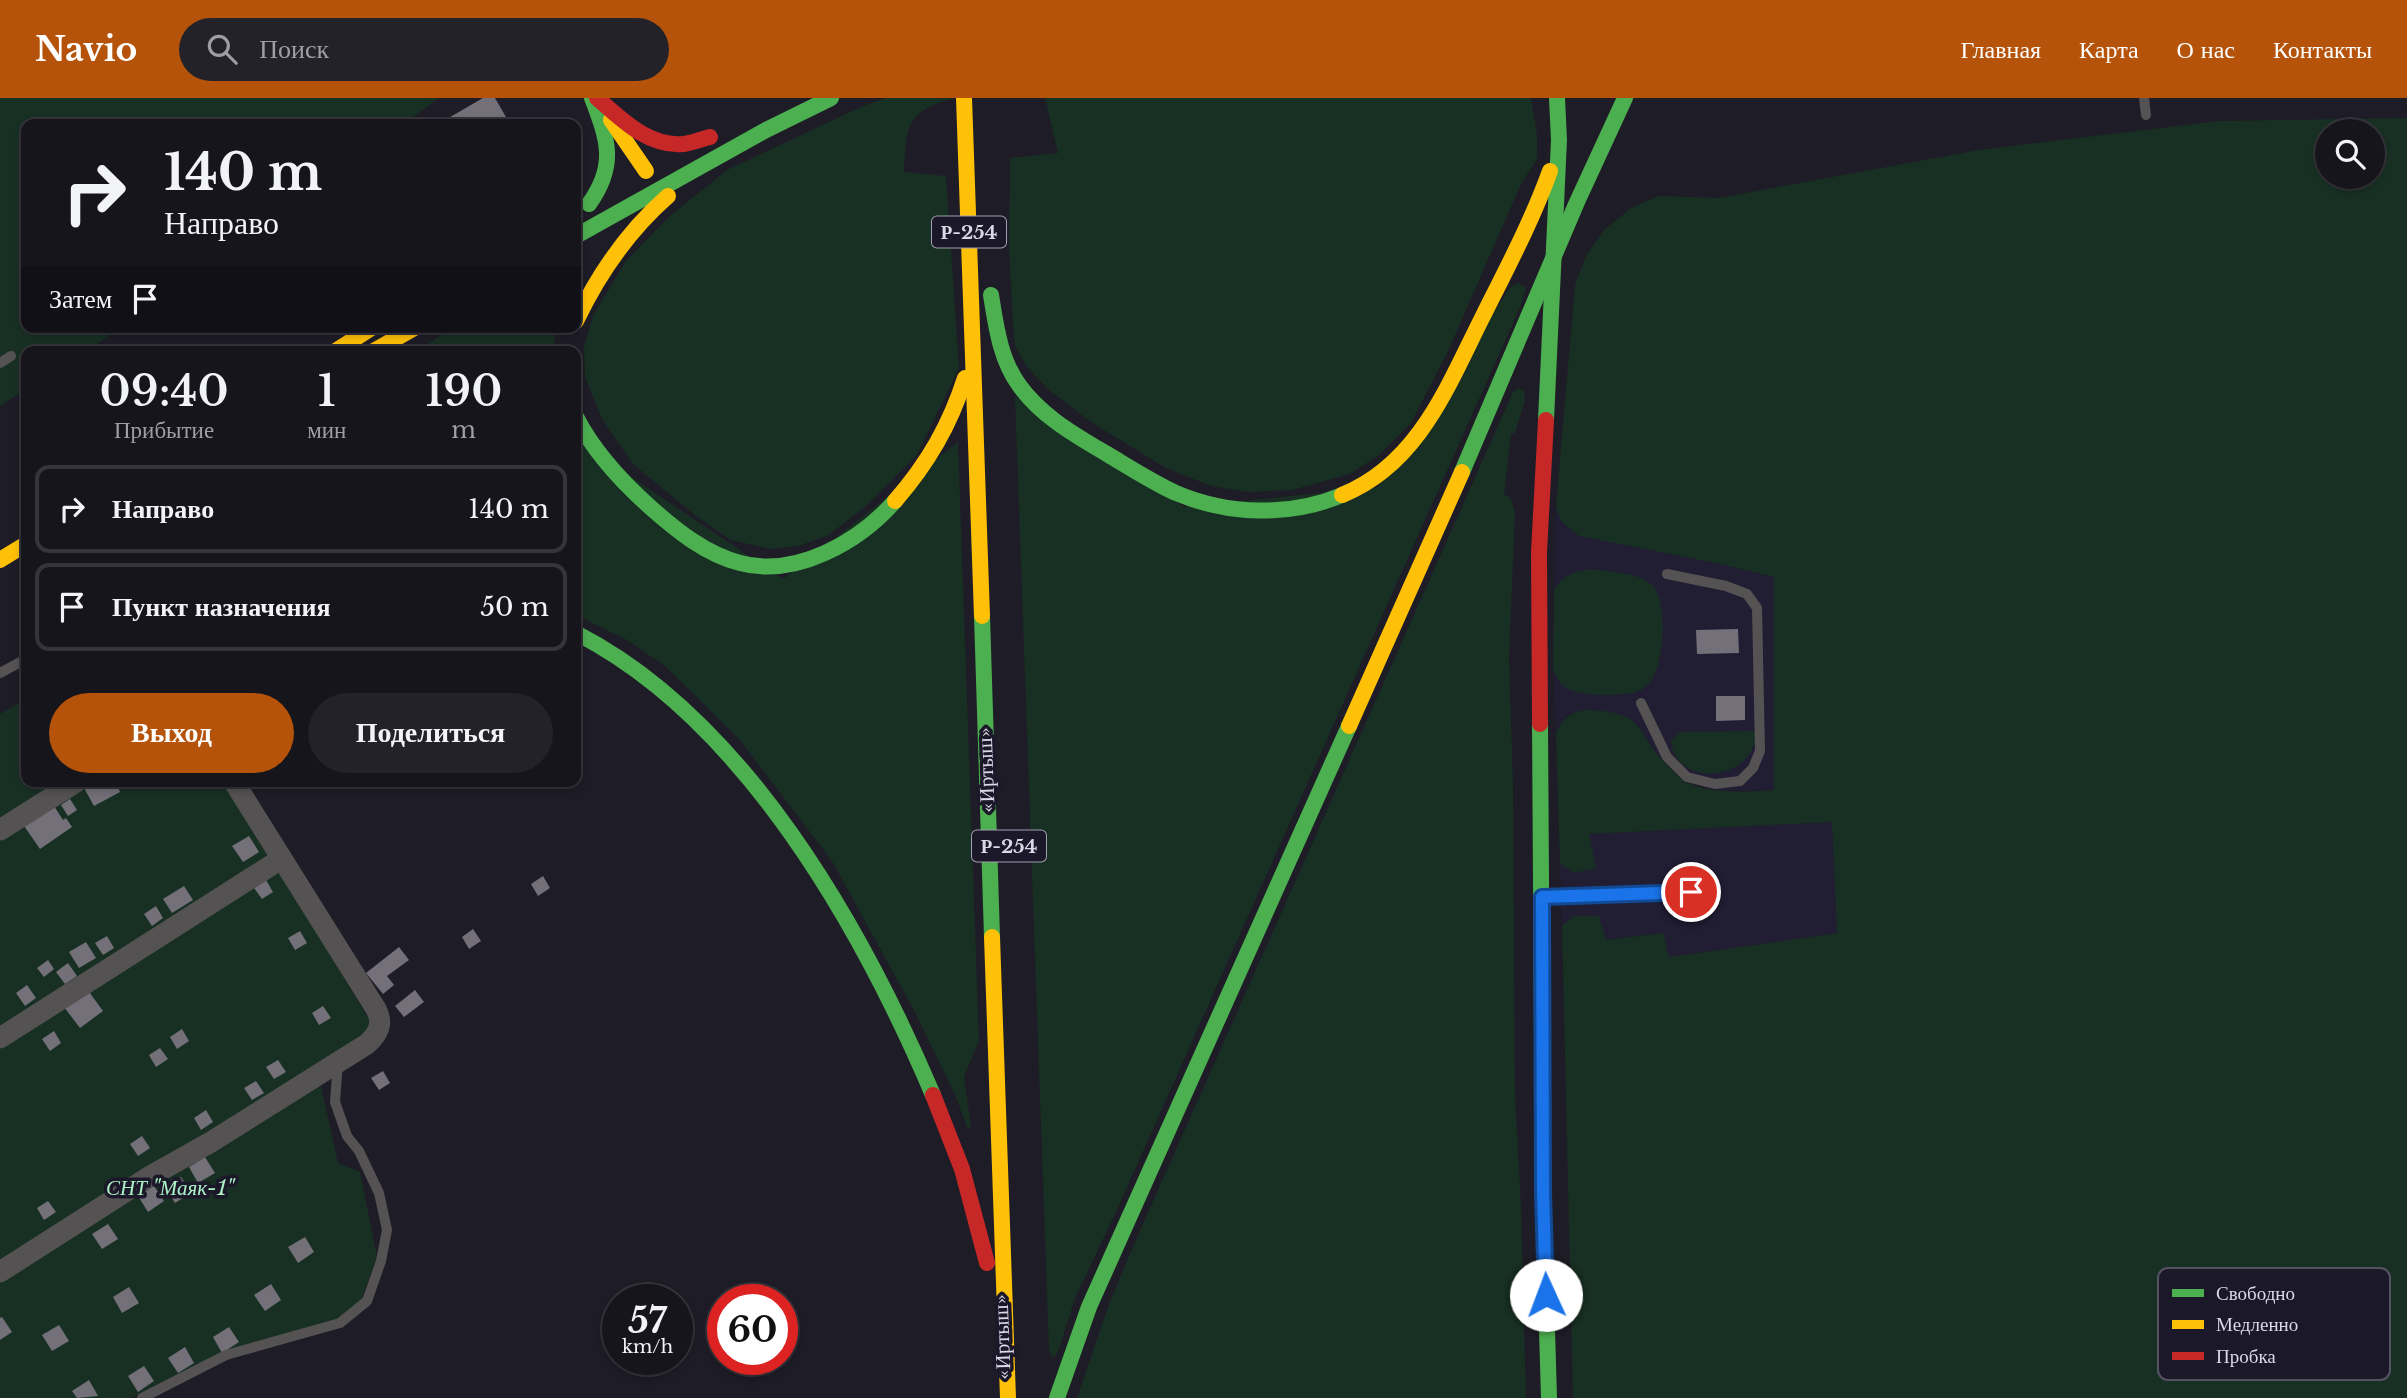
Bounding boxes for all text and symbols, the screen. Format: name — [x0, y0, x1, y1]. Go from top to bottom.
search box — [179, 18, 669, 81]
text: Navio — [35, 29, 137, 70]
icon: search — [203, 30, 241, 68]
text: Поиск — [259, 33, 329, 65]
text: Главная — [1961, 35, 2041, 64]
text: Карта — [2079, 35, 2139, 64]
text: О нас — [2177, 35, 2235, 64]
text: Контакты — [2273, 35, 2372, 64]
map controls — [2315, 119, 2385, 189]
button: search — [2315, 119, 2385, 189]
text: 140 m — [164, 142, 322, 203]
icon: right — [49, 147, 140, 238]
text: Направо — [164, 203, 279, 243]
road number: Р-254 — [932, 216, 1006, 248]
icon: arrive — [126, 280, 164, 318]
text: Затем — [49, 283, 112, 315]
text: 09:40 — [100, 365, 229, 417]
text: 1 — [318, 365, 336, 417]
text: 190 — [425, 365, 502, 417]
text: Прибытие — [114, 416, 214, 444]
text: мин — [307, 416, 346, 444]
text: m — [451, 416, 476, 444]
icon: right — [53, 490, 91, 528]
text: Направо — [112, 493, 214, 525]
text: 140 m — [468, 493, 549, 525]
icon: arrive — [53, 588, 91, 626]
text: Пункт назначения — [112, 591, 330, 623]
text: 50 m — [480, 591, 549, 623]
button: Выход — [49, 693, 294, 773]
button: Поделиться — [308, 693, 553, 773]
street label: «Иртыш» — [972, 727, 1000, 813]
road number: Р-254 — [972, 831, 1046, 862]
pin — [1661, 862, 1721, 922]
icon: arrive — [1672, 873, 1710, 911]
park label: СНТ "Маяк-1" — [106, 1175, 235, 1201]
position arrow — [1509, 1258, 1583, 1332]
legend — [2158, 1268, 2390, 1380]
text: Свободно — [2216, 1282, 2295, 1305]
speed limit sign: 60 — [707, 1284, 798, 1375]
street label: «Иртыш» — [988, 1294, 1016, 1380]
text: 57 — [628, 1299, 667, 1342]
text: Медленно — [2216, 1313, 2298, 1336]
text: km/h — [622, 1336, 673, 1358]
text: Пробка — [2216, 1345, 2276, 1368]

